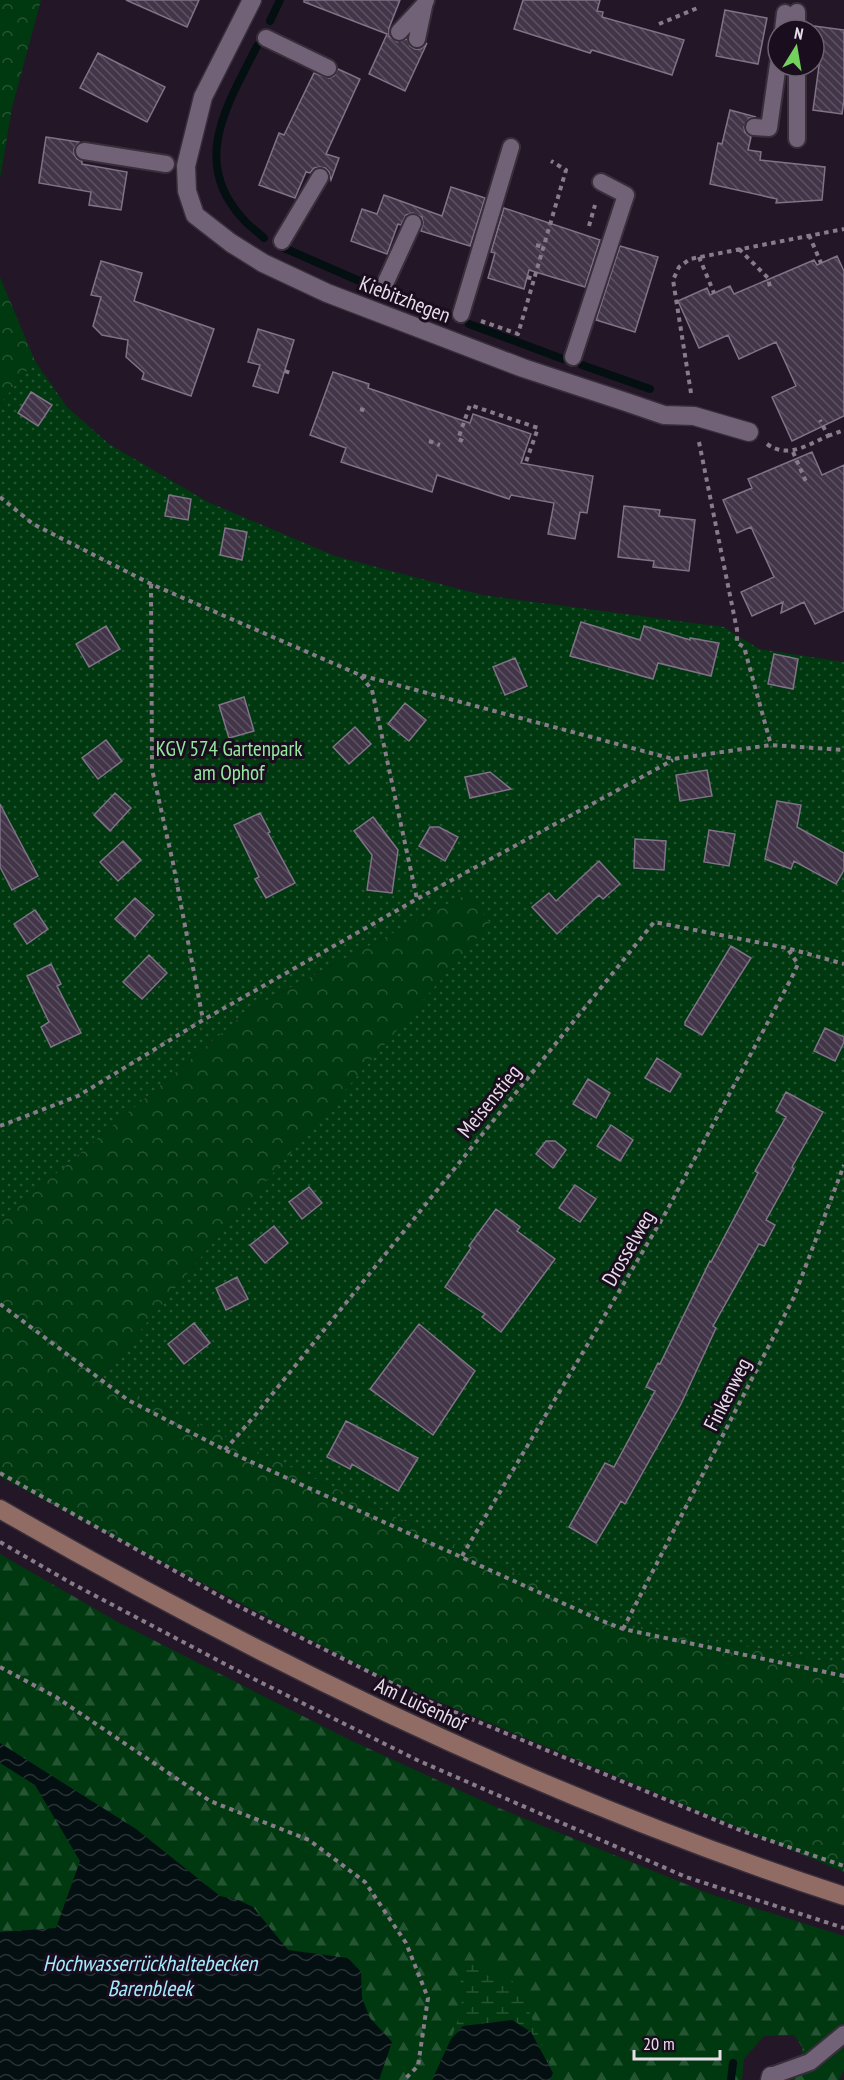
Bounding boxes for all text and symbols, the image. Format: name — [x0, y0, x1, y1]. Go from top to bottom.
north arrow — [766, 18, 826, 78]
text: N — [793, 23, 805, 44]
street label: Kiebitzhegen — [356, 269, 454, 329]
park label: KGV 574 Gartenpark am Ophof — [156, 735, 302, 786]
street label: Meisenstieg — [451, 1059, 527, 1143]
street label: Drosselweg — [595, 1205, 661, 1291]
street label: Finkenweg — [697, 1353, 757, 1435]
street label: Am Luisenhof — [371, 1671, 472, 1737]
water label: Hochwasserrückhaltebecken Barenbleek — [43, 1949, 259, 2002]
scale bar — [634, 2023, 720, 2061]
text: 20 m — [643, 2032, 675, 2055]

